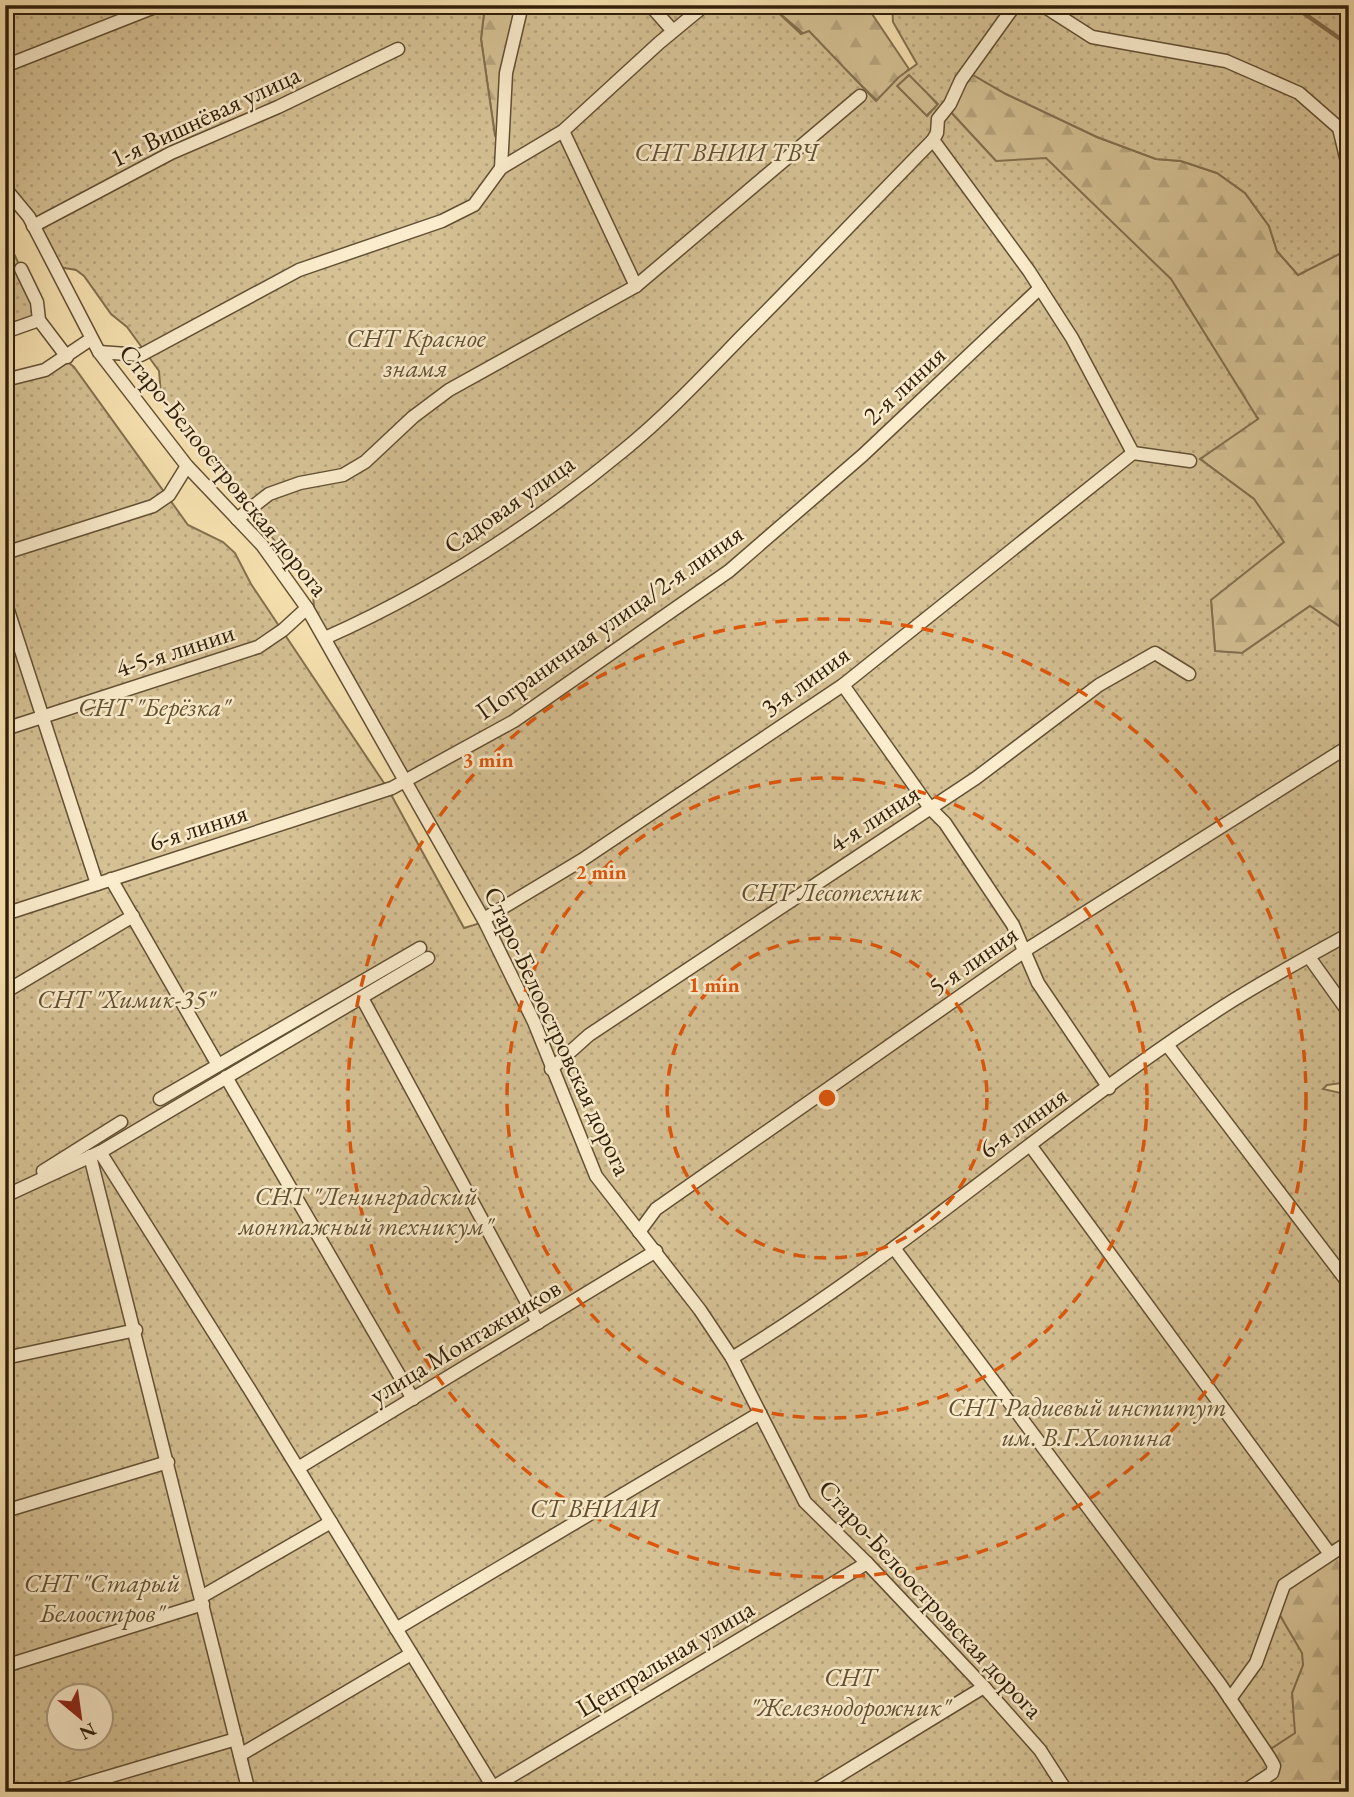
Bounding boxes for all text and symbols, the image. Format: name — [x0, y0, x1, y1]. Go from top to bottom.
street label: 1-я Вишнёвая улица — [104, 57, 306, 175]
park label: СНТ ВНИИ ТВЧ — [634, 135, 820, 169]
park label: СНТ Красное знамя — [346, 321, 487, 385]
street label: Старо-Белоостровская дорога — [112, 337, 337, 604]
street label: 2-я линия — [855, 338, 953, 432]
street label: Садовая улица — [437, 446, 582, 562]
street label: Пограничная улица/2-я линия — [468, 517, 750, 727]
street label: 4-5-я линии — [111, 615, 239, 685]
street label: 3-я линия — [754, 637, 856, 725]
park label: СНТ "Берёзка" — [78, 690, 232, 724]
text: 3 min — [462, 746, 514, 773]
street label: 4-я линия — [822, 776, 926, 860]
street label: 6-я линия — [144, 795, 252, 859]
text: 2 min — [575, 858, 627, 885]
park label: СНТ Лесотехник — [740, 875, 922, 909]
street label: Старо-Белоостровская дорога — [476, 881, 640, 1182]
street label: 5-я линия — [922, 917, 1024, 1003]
text: 1 min — [688, 971, 740, 998]
park label: СНТ "Химик-35" — [37, 982, 217, 1016]
street label: 6-я линия — [972, 1078, 1074, 1166]
centre of rings — [815, 1086, 839, 1110]
park label: СНТ "Ленинградский монтажный техникум" — [237, 1179, 495, 1243]
street label: улица Монтажников — [363, 1270, 567, 1412]
park label: СНТ Радиевый институт им. В.Г.Хлопина — [948, 1390, 1226, 1454]
street label: Старо-Белоостровская дорога — [811, 1472, 1051, 1726]
park label: СТ ВНИАИ — [530, 1491, 662, 1525]
park label: СНТ "Старый Белоостров" — [24, 1566, 180, 1630]
street label: Центральная улица — [570, 1591, 761, 1725]
park label: СНТ "Железнодорожник" — [750, 1660, 953, 1724]
north arrow — [46, 1682, 116, 1752]
text: N — [75, 1717, 101, 1746]

